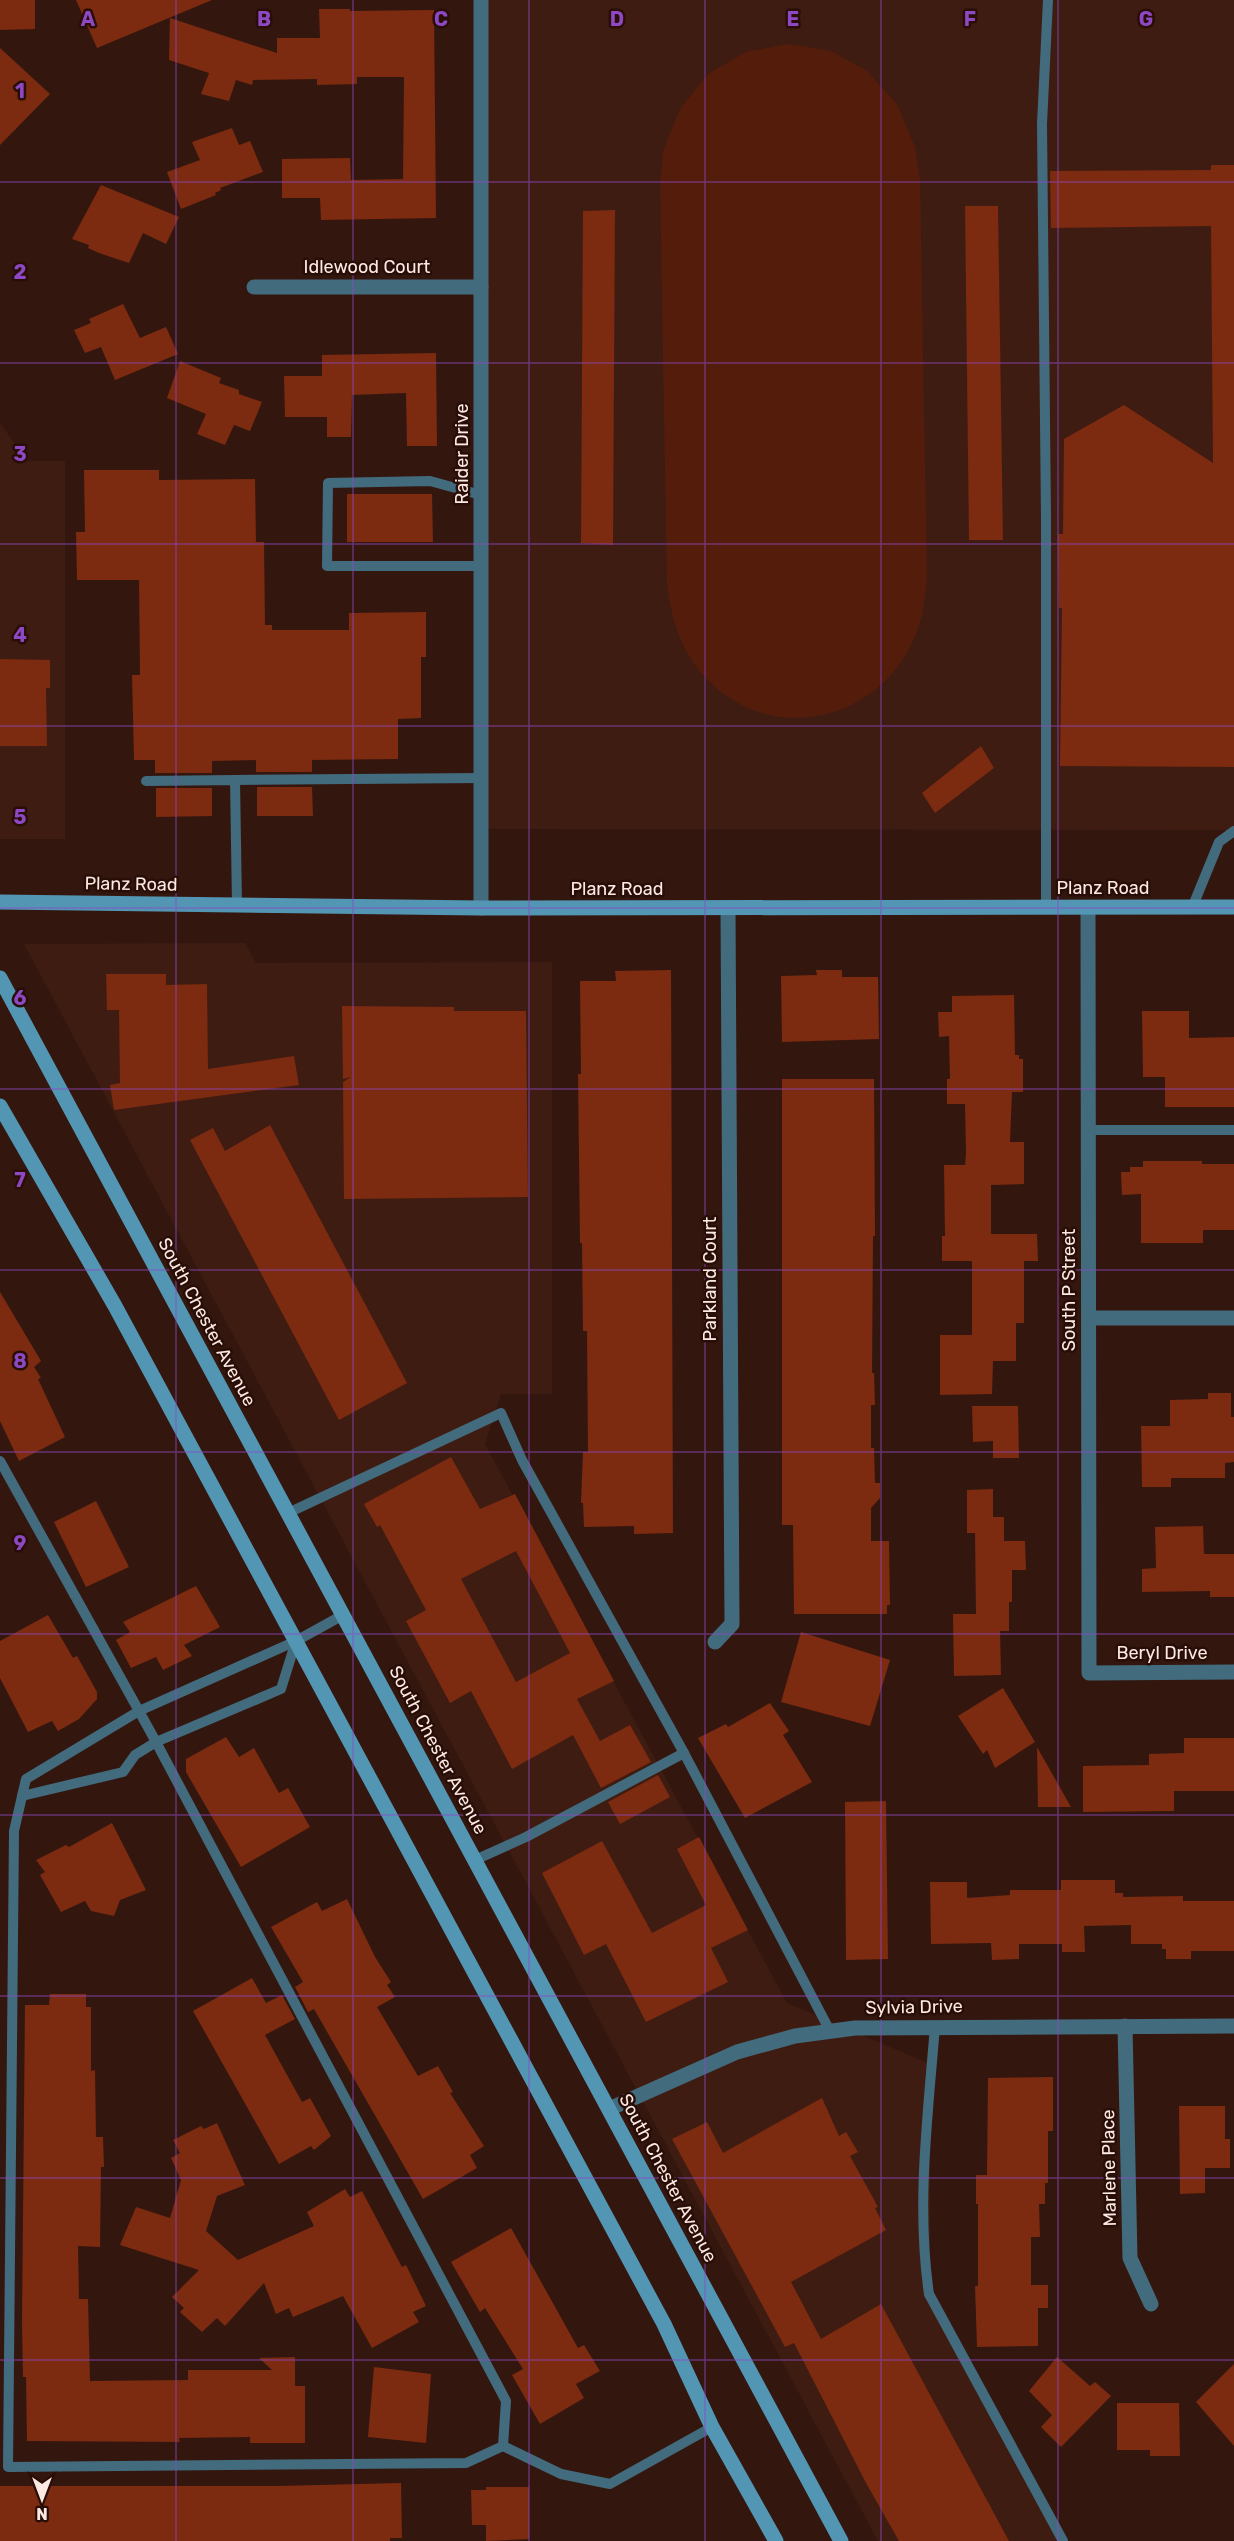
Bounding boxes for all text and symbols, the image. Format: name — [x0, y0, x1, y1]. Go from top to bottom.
text: A — [81, 7, 96, 31]
text: B — [257, 7, 271, 31]
text: C — [434, 7, 448, 31]
text: D — [610, 7, 624, 31]
text: E — [787, 7, 799, 31]
text: F — [964, 7, 976, 31]
text: G — [1139, 7, 1153, 31]
text: 1 — [15, 79, 25, 103]
street label: Idlewood Court — [304, 256, 430, 278]
text: 2 — [14, 260, 27, 284]
street label: Raider Drive — [451, 403, 473, 505]
text: 3 — [13, 442, 27, 466]
text: 4 — [13, 623, 27, 647]
text: 5 — [14, 805, 27, 829]
street label: Planz Road — [84, 872, 178, 896]
street label: Planz Road — [1056, 877, 1150, 899]
street label: Planz Road — [570, 878, 664, 900]
text: 6 — [13, 986, 27, 1010]
text: 7 — [14, 1168, 26, 1192]
street label: Parkland Court — [699, 1217, 721, 1341]
street label: South P Street — [1058, 1229, 1080, 1351]
street label: South Chester Avenue — [153, 1234, 261, 1410]
text: 8 — [13, 1349, 27, 1373]
text: 9 — [14, 1531, 27, 1555]
street label: Beryl Drive — [1117, 1642, 1207, 1664]
street label: South Chester Avenue — [384, 1662, 492, 1838]
street label: Sylvia Drive — [865, 1995, 963, 2019]
street label: South Chester Avenue — [614, 2090, 722, 2266]
street label: Marlene Place — [1097, 2109, 1121, 2227]
north arrow — [12, 2469, 72, 2529]
text: N — [36, 2504, 48, 2523]

